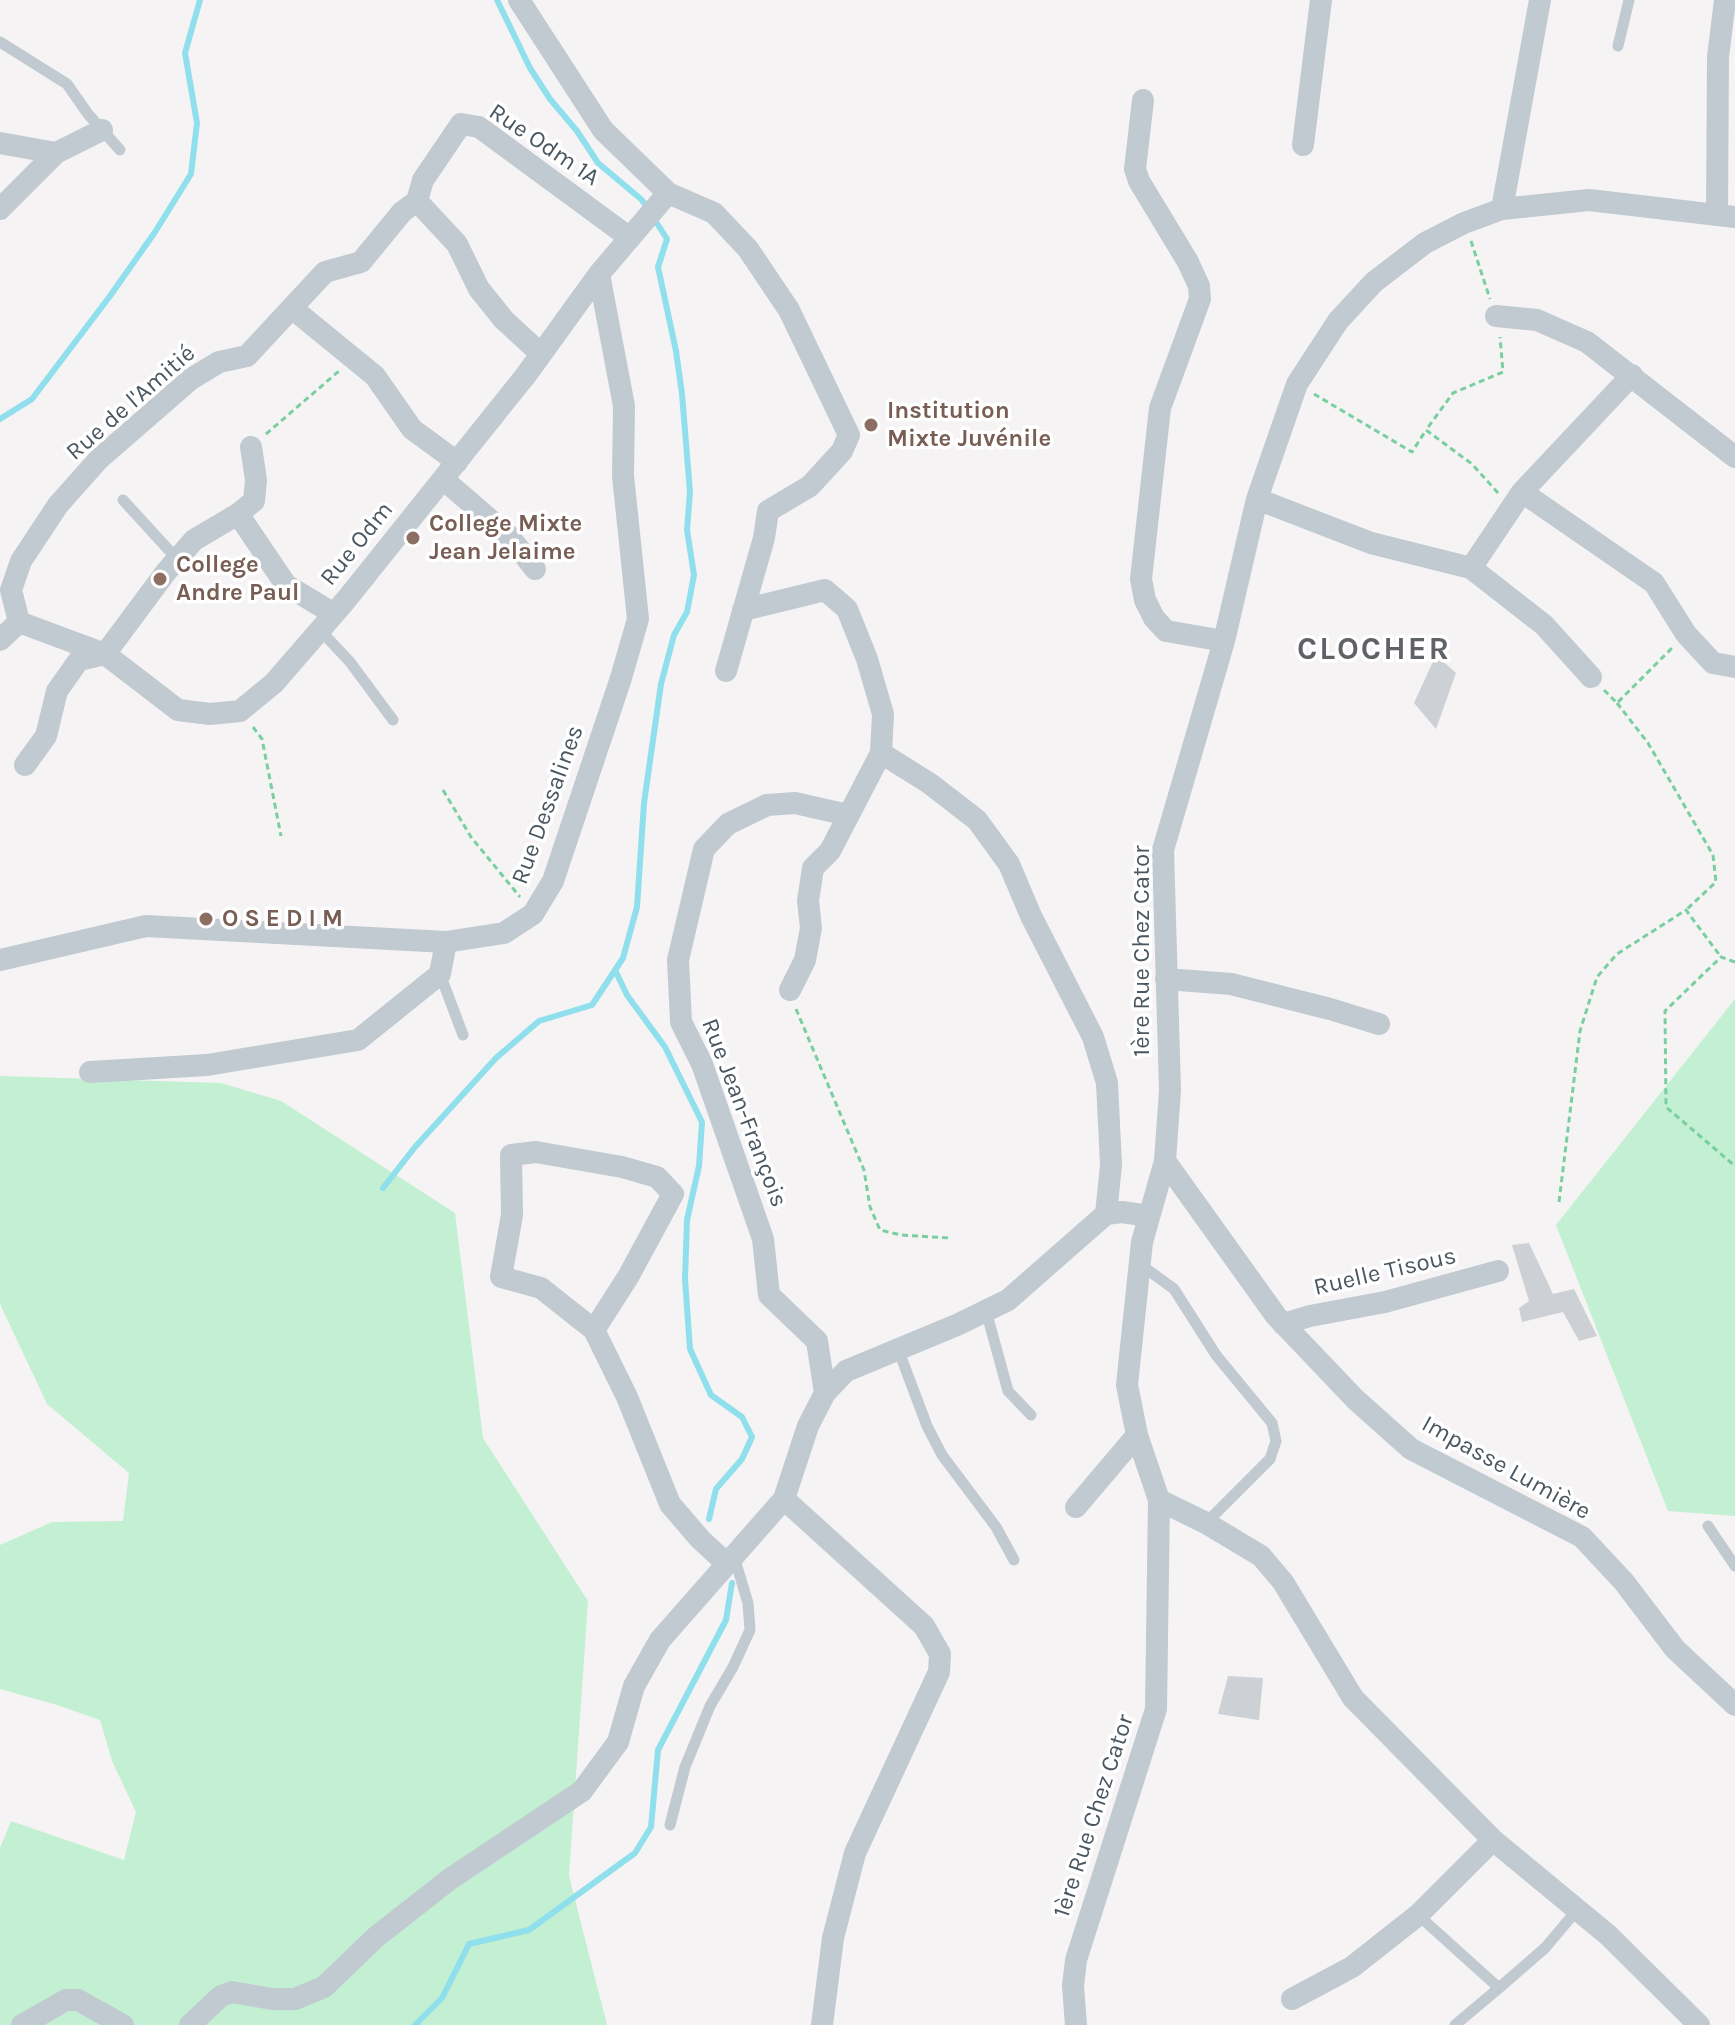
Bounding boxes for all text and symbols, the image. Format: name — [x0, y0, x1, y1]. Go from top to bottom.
street label: Rue Odm 1A — [483, 98, 605, 192]
street label: Rue de l'Amitié — [61, 339, 201, 467]
place label: Institution Mixte Juvénile — [887, 397, 1051, 453]
marker: Institution Mixte Juvénile — [862, 416, 880, 434]
street label: Rue Odm — [315, 496, 399, 592]
place label: College Mixte Jean Jelaime — [429, 510, 582, 566]
marker: College Mixte Jean Jelaime — [404, 529, 422, 547]
place label: College Andre Paul — [176, 551, 299, 607]
marker: College Andre Paul — [151, 570, 169, 588]
district label: CLOCHER — [1297, 631, 1451, 669]
street label: Rue Dessalines — [506, 722, 590, 888]
street label: 1ère Rue Chez Cator — [1128, 845, 1156, 1057]
place label: O S E D I M — [222, 905, 343, 933]
marker: O S E D I M — [197, 910, 215, 928]
street label: Rue Jean-François — [695, 1015, 793, 1211]
street label: Ruelle Tisous — [1311, 1242, 1459, 1302]
street label: Impasse Lumière — [1417, 1410, 1595, 1526]
street label: 1ère Rue Chez Cator — [1048, 1711, 1140, 1921]

